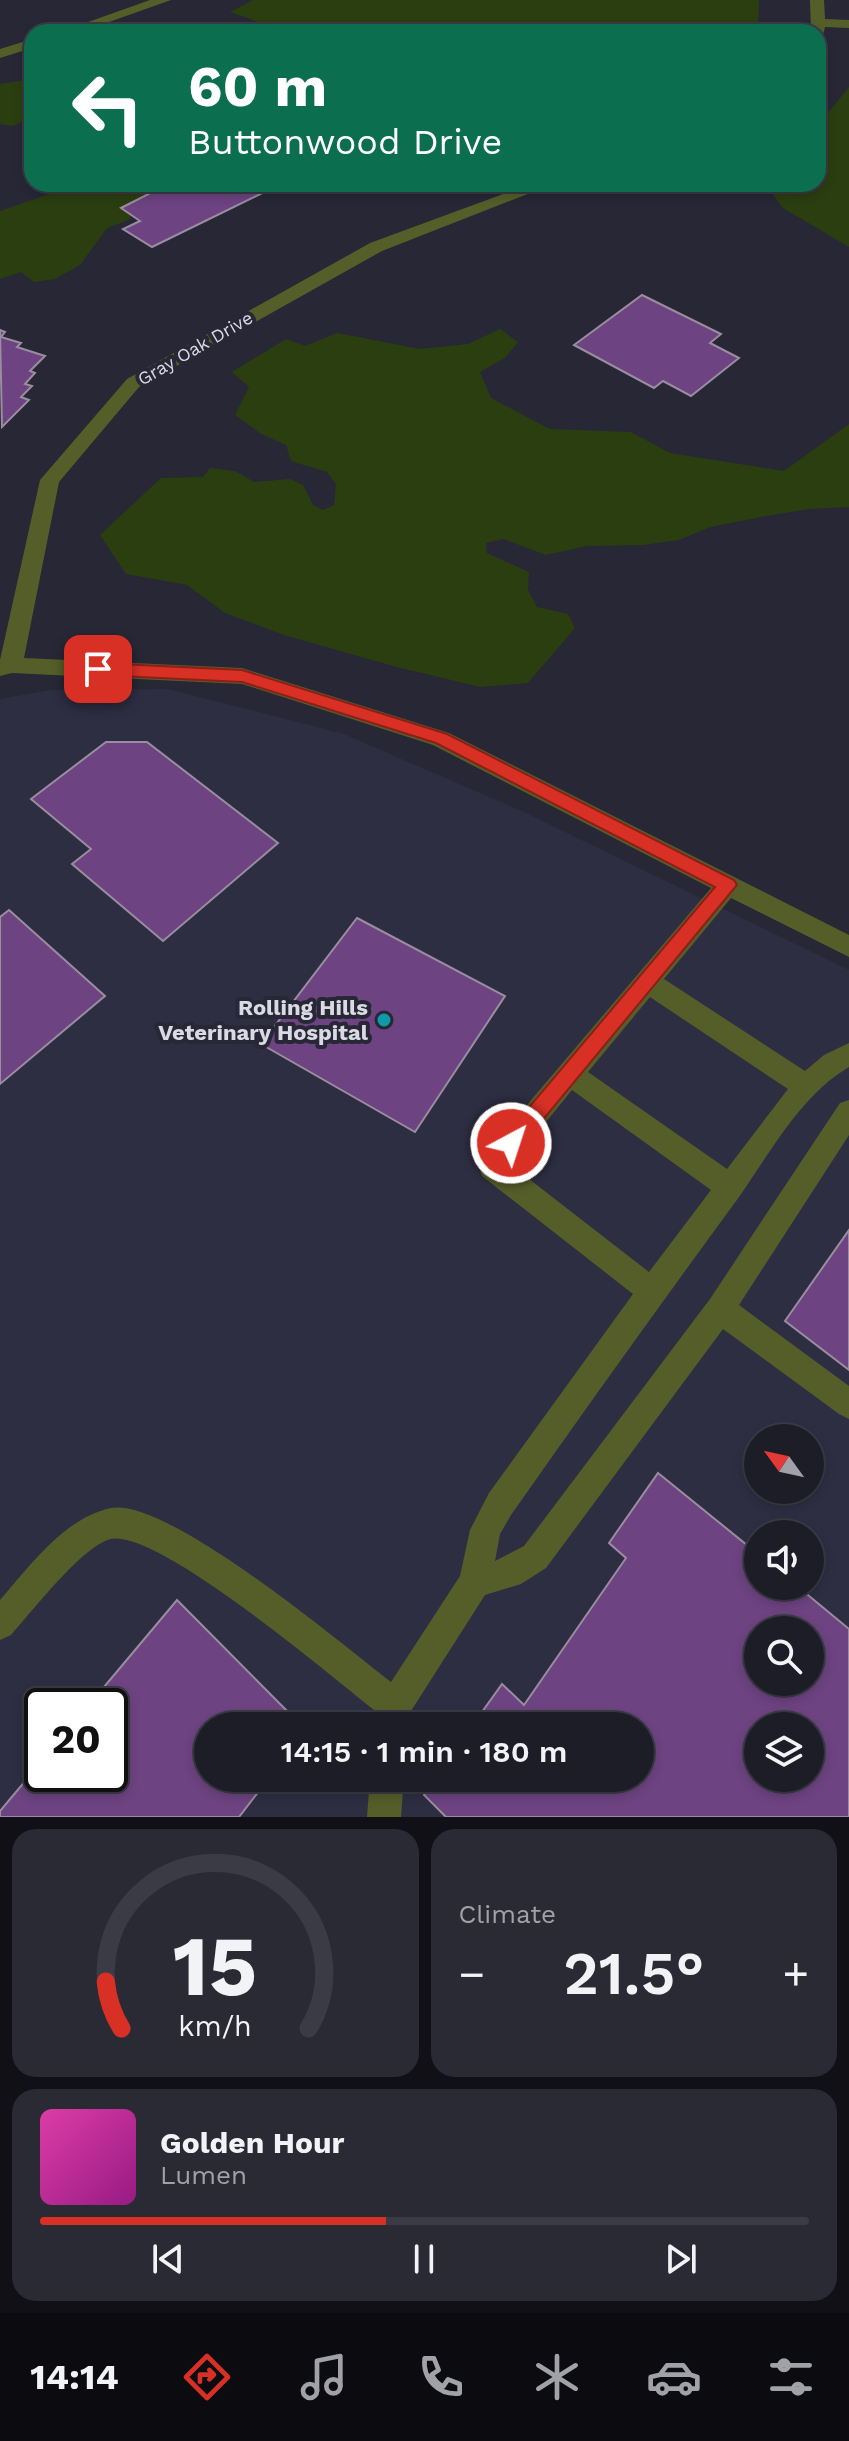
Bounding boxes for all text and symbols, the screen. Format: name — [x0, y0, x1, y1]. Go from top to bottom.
text: 60 m — [188, 54, 327, 120]
icon: left — [56, 56, 160, 160]
text: Buttonwood Drive — [188, 121, 502, 163]
street label: Gray Oak Drive — [134, 307, 256, 389]
pin — [64, 635, 132, 703]
icon: arrive — [76, 647, 120, 691]
place label: Rolling Hills Veterinary Hospital — [158, 995, 369, 1045]
marker: Rolling Hills Veterinary Hospital — [375, 1011, 393, 1029]
position arrow — [469, 1101, 553, 1185]
north arrow — [744, 1424, 824, 1504]
map controls — [744, 1424, 824, 1792]
button: sound — [744, 1520, 824, 1600]
button: search — [744, 1616, 824, 1696]
speed limit sign: 20 — [24, 1688, 128, 1792]
button: layers — [744, 1712, 824, 1792]
text: 14:15 · 1 min · 180 m — [281, 1734, 567, 1769]
text: Climate — [459, 1899, 556, 1929]
text: 15 — [173, 1918, 257, 2015]
text: 21.5° — [563, 1938, 704, 2009]
text: − — [459, 1948, 485, 2000]
text: + — [782, 1948, 809, 2000]
text: km/h — [178, 2009, 252, 2043]
text: Golden Hour — [160, 2125, 344, 2160]
text: Lumen — [160, 2160, 247, 2190]
icon: previous — [146, 2237, 190, 2281]
icon: pause — [402, 2237, 446, 2281]
icon: next — [659, 2237, 703, 2281]
icon: directions — [179, 2349, 235, 2405]
icon: music — [296, 2349, 352, 2405]
icon: phone — [413, 2349, 469, 2405]
icon: climate — [529, 2349, 585, 2405]
icon: car — [646, 2349, 702, 2405]
icon: filters — [763, 2349, 819, 2405]
text: 14:14 — [30, 2356, 119, 2398]

